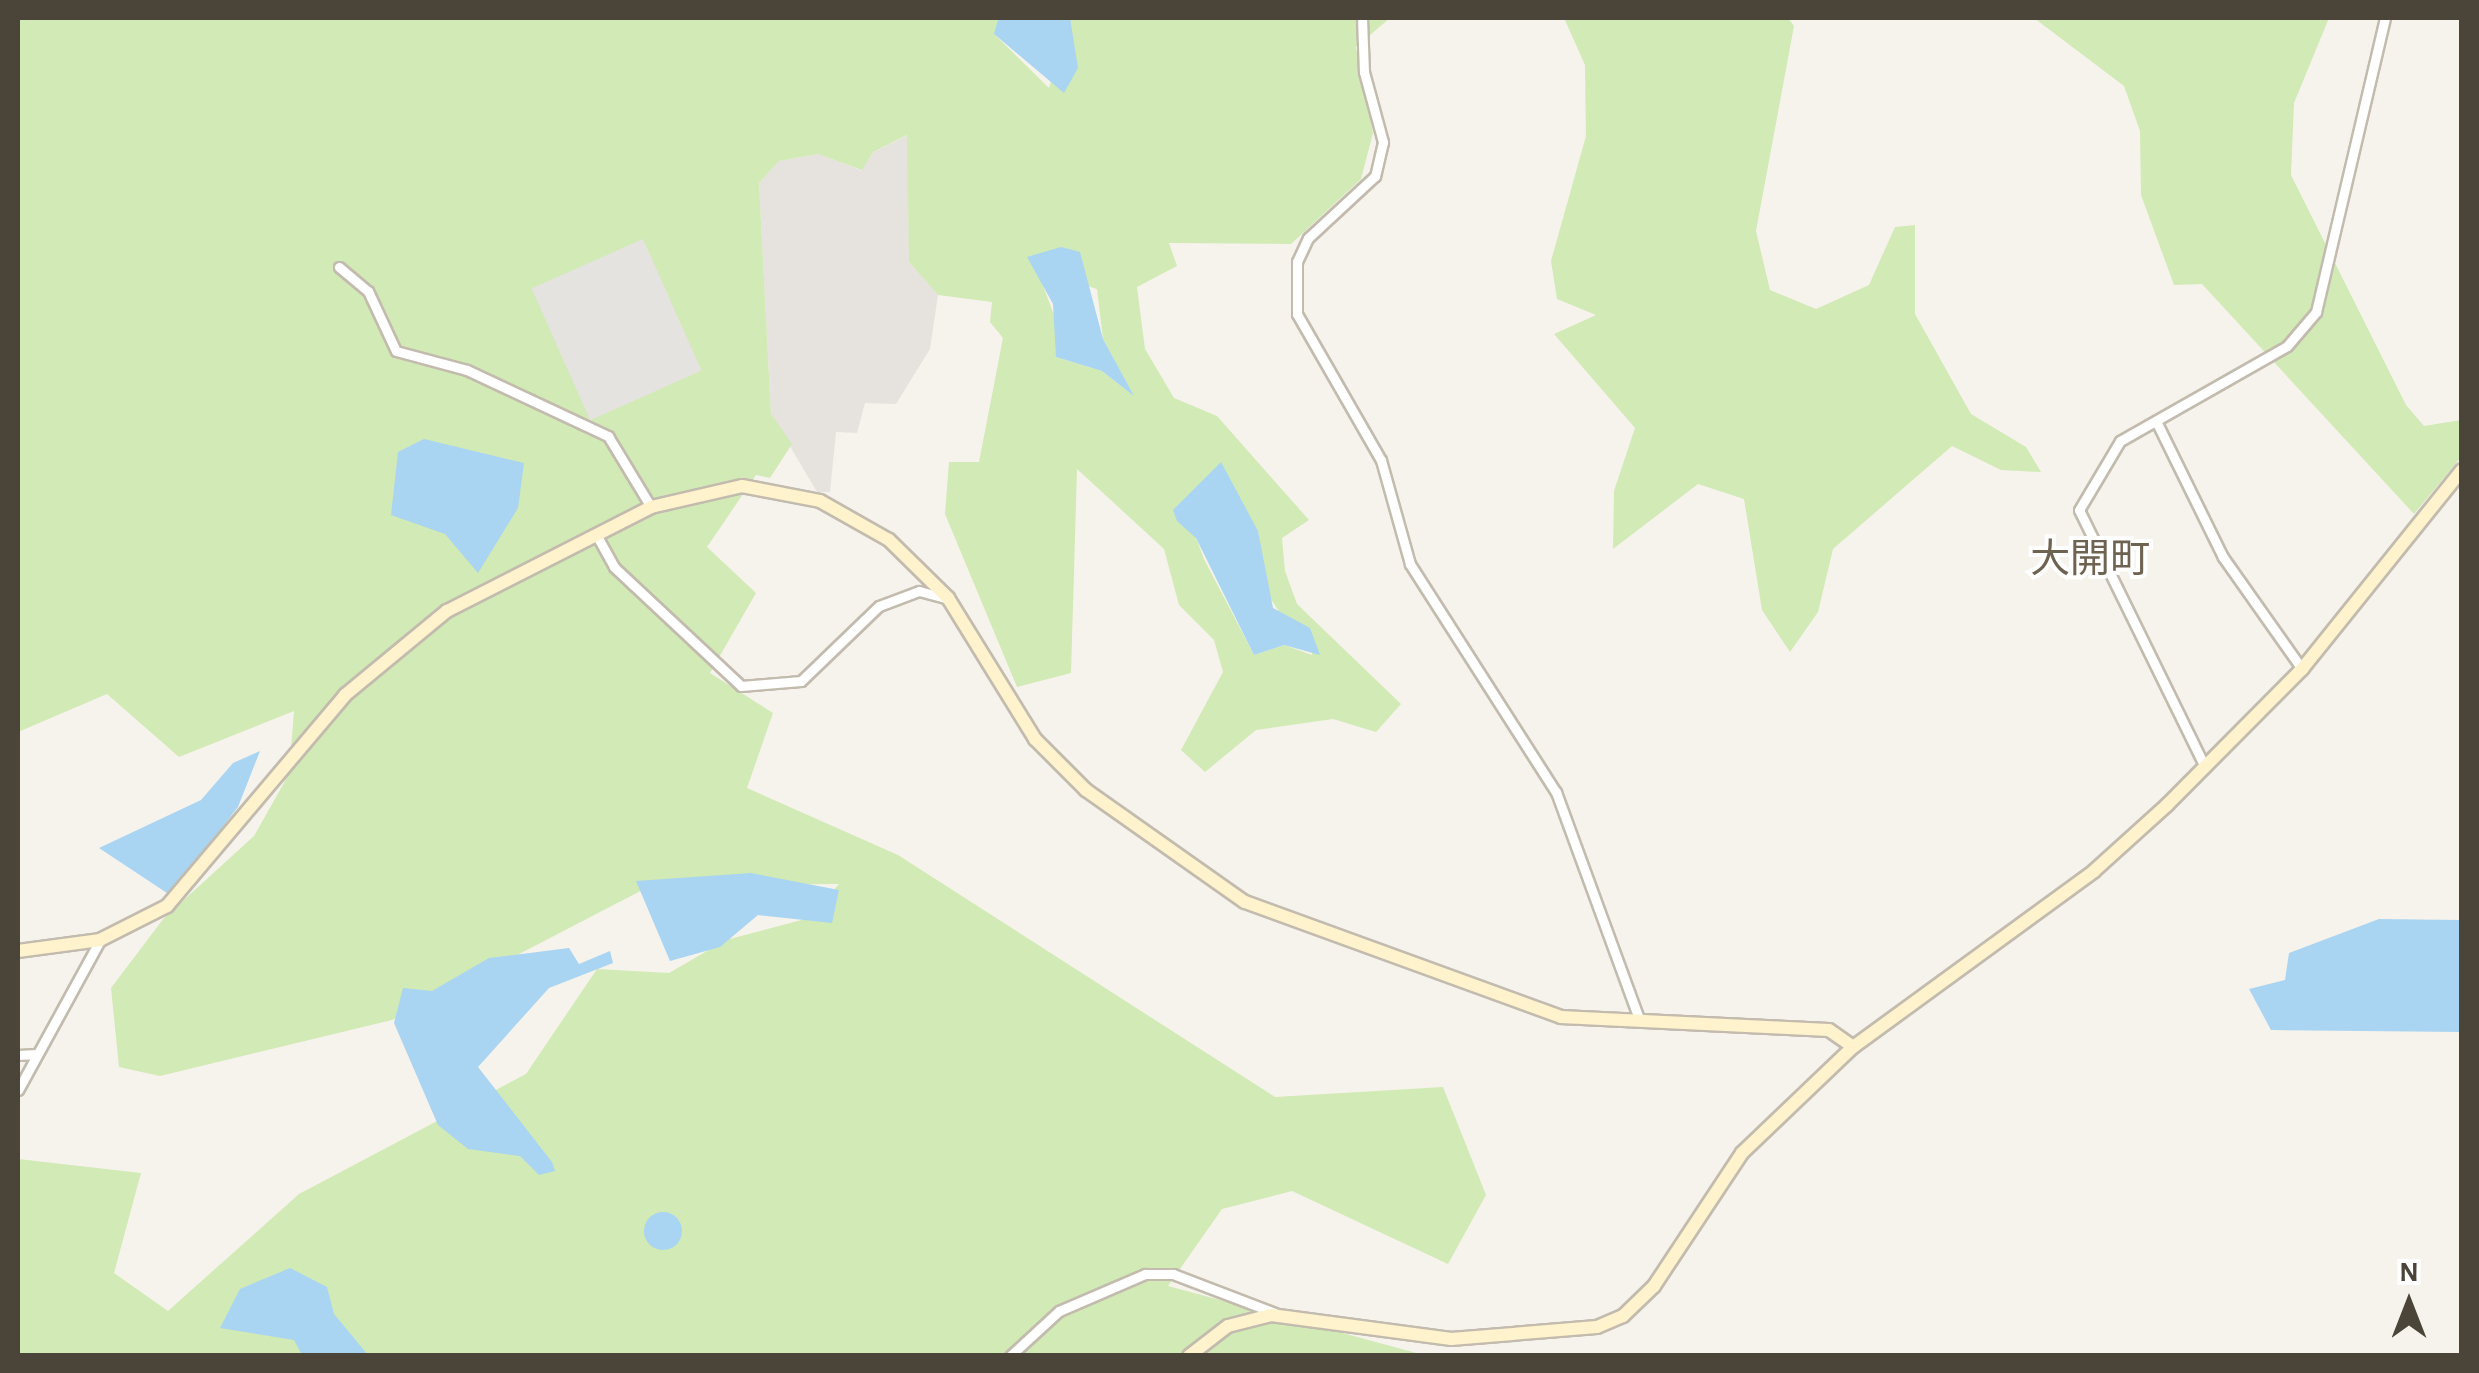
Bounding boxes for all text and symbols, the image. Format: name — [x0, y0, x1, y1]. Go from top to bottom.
district label: 大開町 — [2030, 536, 2150, 584]
north arrow — [2359, 1253, 2459, 1353]
text: N — [2399, 1259, 2419, 1287]

